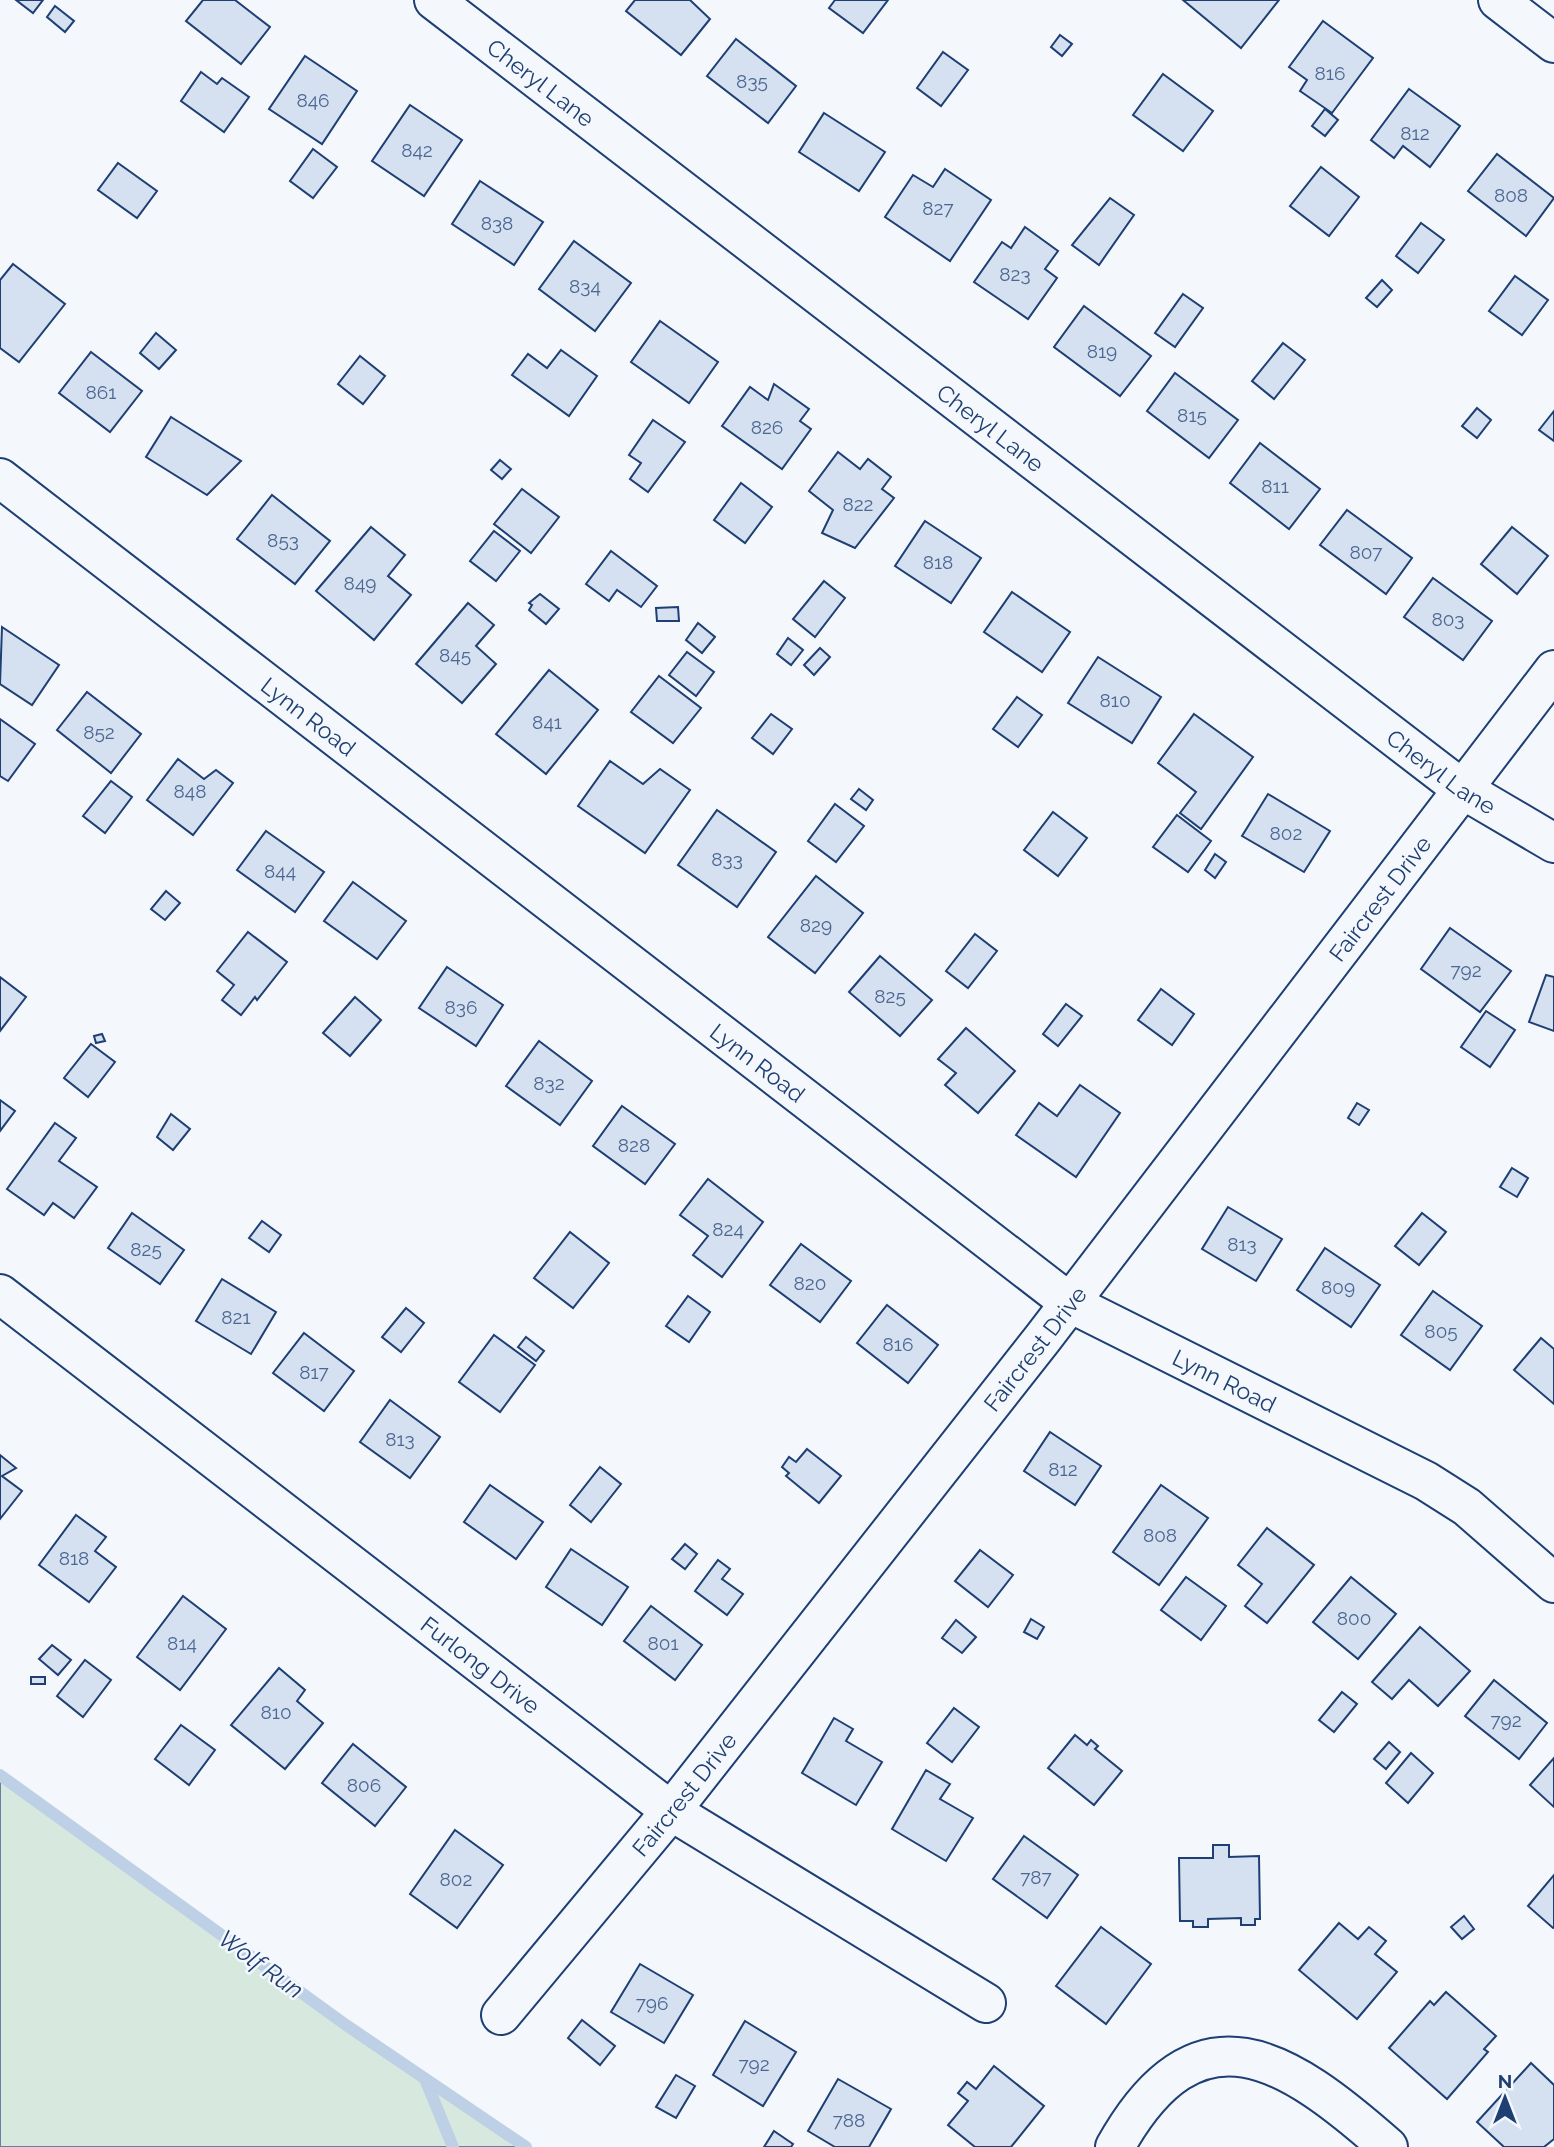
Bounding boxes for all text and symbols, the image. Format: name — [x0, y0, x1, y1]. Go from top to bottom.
street label: Cheryl Lane — [482, 33, 600, 132]
house number: 816 — [1315, 62, 1345, 84]
house number: 835 — [736, 70, 768, 92]
house number: 846 — [296, 89, 330, 111]
house number: 812 — [1400, 122, 1430, 144]
house number: 842 — [401, 139, 433, 161]
house number: 808 — [1494, 184, 1528, 206]
house number: 827 — [922, 197, 954, 219]
house number: 838 — [481, 212, 513, 234]
house number: 823 — [999, 263, 1031, 285]
house number: 834 — [569, 275, 601, 297]
house number: 819 — [1087, 340, 1117, 362]
street label: Cheryl Lane — [932, 378, 1050, 477]
house number: 861 — [86, 381, 116, 403]
house number: 815 — [1177, 404, 1207, 426]
house number: 826 — [751, 416, 783, 438]
house number: 811 — [1261, 475, 1289, 497]
house number: 822 — [842, 493, 874, 515]
house number: 853 — [267, 529, 299, 551]
house number: 807 — [1350, 541, 1382, 563]
house number: 818 — [923, 551, 953, 573]
house number: 849 — [344, 572, 376, 594]
house number: 803 — [1431, 608, 1465, 630]
house number: 845 — [439, 644, 471, 666]
street label: Lynn Road — [256, 671, 361, 761]
house number: 810 — [1099, 689, 1131, 711]
house number: 841 — [532, 711, 562, 733]
house number: 852 — [83, 721, 115, 743]
street label: Cheryl Lane — [1382, 723, 1501, 819]
house number: 848 — [174, 780, 206, 802]
house number: 802 — [1270, 822, 1302, 844]
street label: Faircrest Drive — [1323, 830, 1436, 966]
house number: 833 — [711, 848, 743, 870]
house number: 844 — [264, 860, 296, 882]
house number: 829 — [800, 914, 832, 936]
house number: 792 — [1450, 959, 1482, 981]
house number: 825 — [874, 985, 906, 1007]
house number: 836 — [445, 996, 477, 1018]
street label: Lynn Road — [705, 1017, 810, 1107]
house number: 832 — [533, 1072, 565, 1094]
house number: 828 — [618, 1134, 650, 1156]
house number: 824 — [712, 1218, 744, 1240]
house number: 813 — [1227, 1233, 1257, 1255]
house number: 825 — [130, 1238, 162, 1260]
house number: 820 — [794, 1272, 826, 1294]
house number: 809 — [1321, 1276, 1355, 1298]
street label: Faircrest Drive — [978, 1280, 1091, 1416]
house number: 821 — [221, 1306, 251, 1328]
house number: 805 — [1424, 1320, 1458, 1342]
house number: 816 — [883, 1333, 913, 1355]
street label: Lynn Road — [1169, 1343, 1281, 1417]
house number: 817 — [299, 1361, 329, 1383]
house number: 813 — [385, 1428, 415, 1450]
house number: 812 — [1048, 1458, 1078, 1480]
house number: 808 — [1143, 1524, 1177, 1546]
house number: 818 — [59, 1547, 89, 1569]
house number: 800 — [1337, 1607, 1371, 1629]
street label: Furlong Drive — [416, 1610, 546, 1719]
house number: 814 — [167, 1632, 197, 1654]
house number: 801 — [647, 1632, 679, 1654]
house number: 810 — [260, 1701, 292, 1723]
house number: 792 — [1490, 1709, 1522, 1731]
street label: Faircrest Drive — [626, 1727, 741, 1861]
house number: 806 — [347, 1774, 381, 1796]
house number: 787 — [1020, 1866, 1052, 1888]
house number: 802 — [440, 1868, 472, 1890]
water label: Wolf Run — [213, 1924, 309, 2004]
house number: 796 — [636, 1992, 668, 2014]
house number: 792 — [738, 2053, 770, 2075]
north arrow — [1470, 2063, 1540, 2133]
text: N — [1498, 2070, 1512, 2092]
house number: 788 — [833, 2109, 865, 2131]

